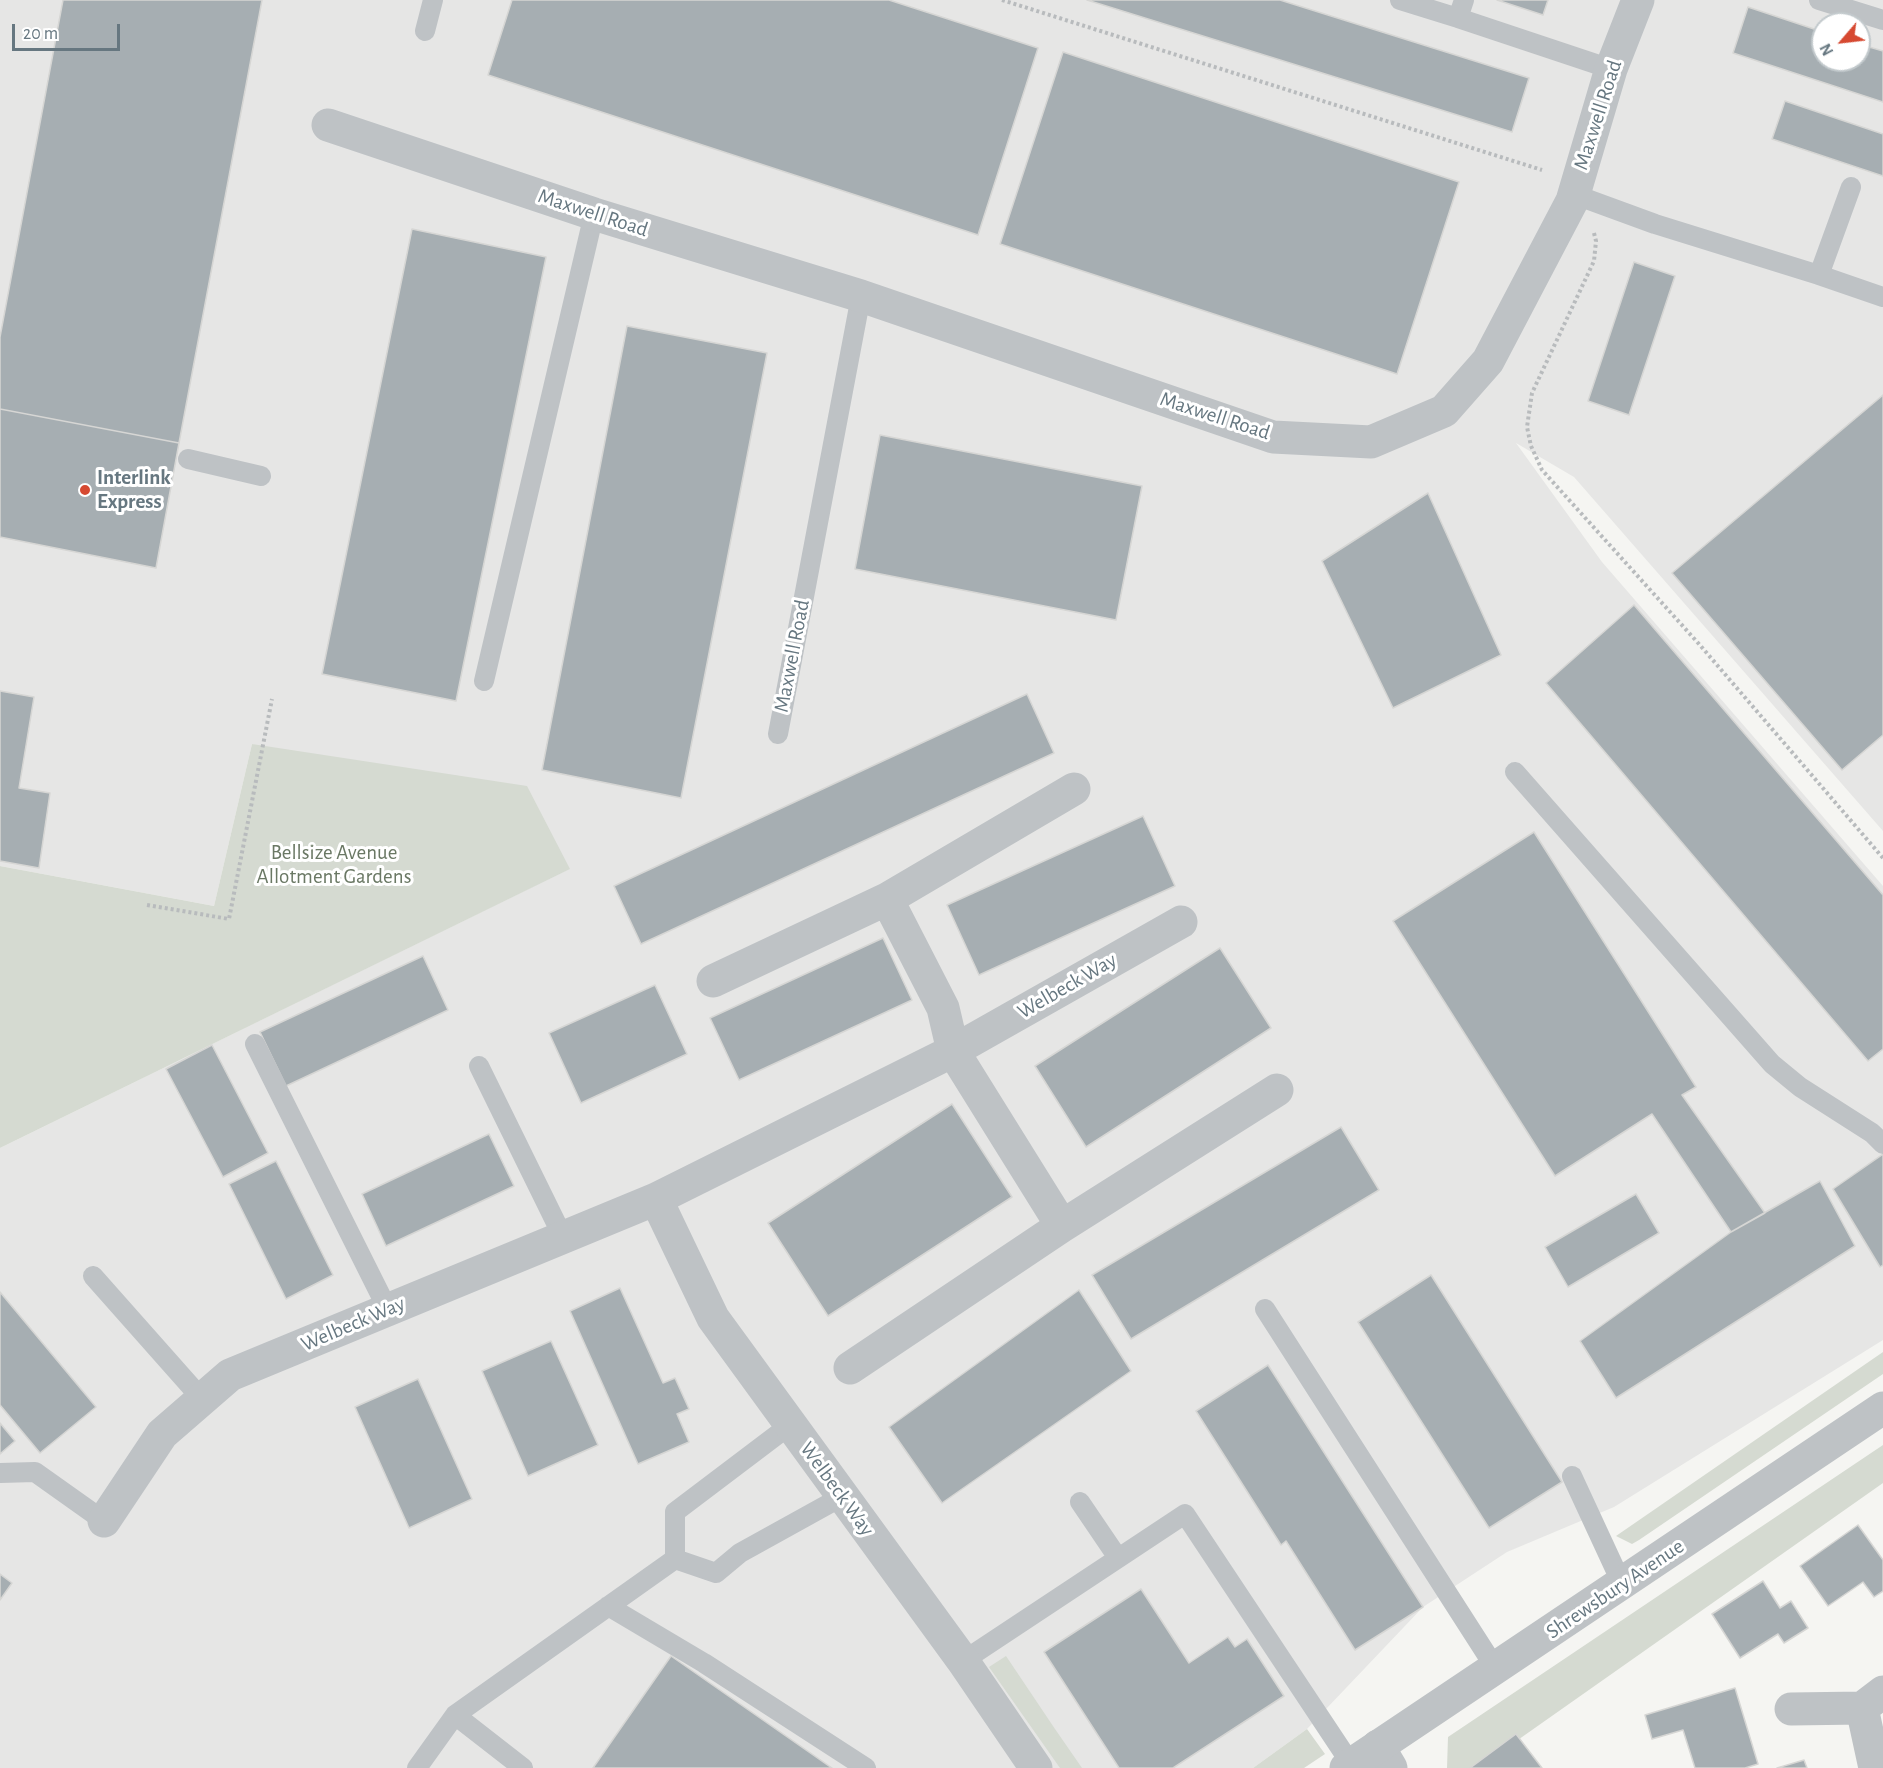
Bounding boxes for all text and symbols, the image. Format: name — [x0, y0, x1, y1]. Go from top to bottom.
scale bar — [15, 12, 123, 50]
north arrow — [1811, 12, 1871, 72]
text: 20 m — [23, 25, 58, 43]
text: N — [1817, 41, 1837, 58]
street label: Maxwell Road — [1568, 57, 1628, 173]
street label: Maxwell Road — [535, 183, 651, 243]
street label: Maxwell Road — [1157, 386, 1273, 446]
place label: Interlink Express — [97, 465, 171, 515]
marker: Interlink Express — [78, 483, 92, 497]
street label: Maxwell Road — [769, 597, 815, 715]
park label: Bellsize Avenue Allotment Gardens — [257, 840, 411, 890]
street label: Welbeck Way — [1013, 948, 1121, 1024]
street label: Welbeck Way — [297, 1291, 409, 1357]
street label: Welbeck Way — [794, 1437, 880, 1541]
street label: Shrewsbury Avenue — [1541, 1534, 1689, 1644]

